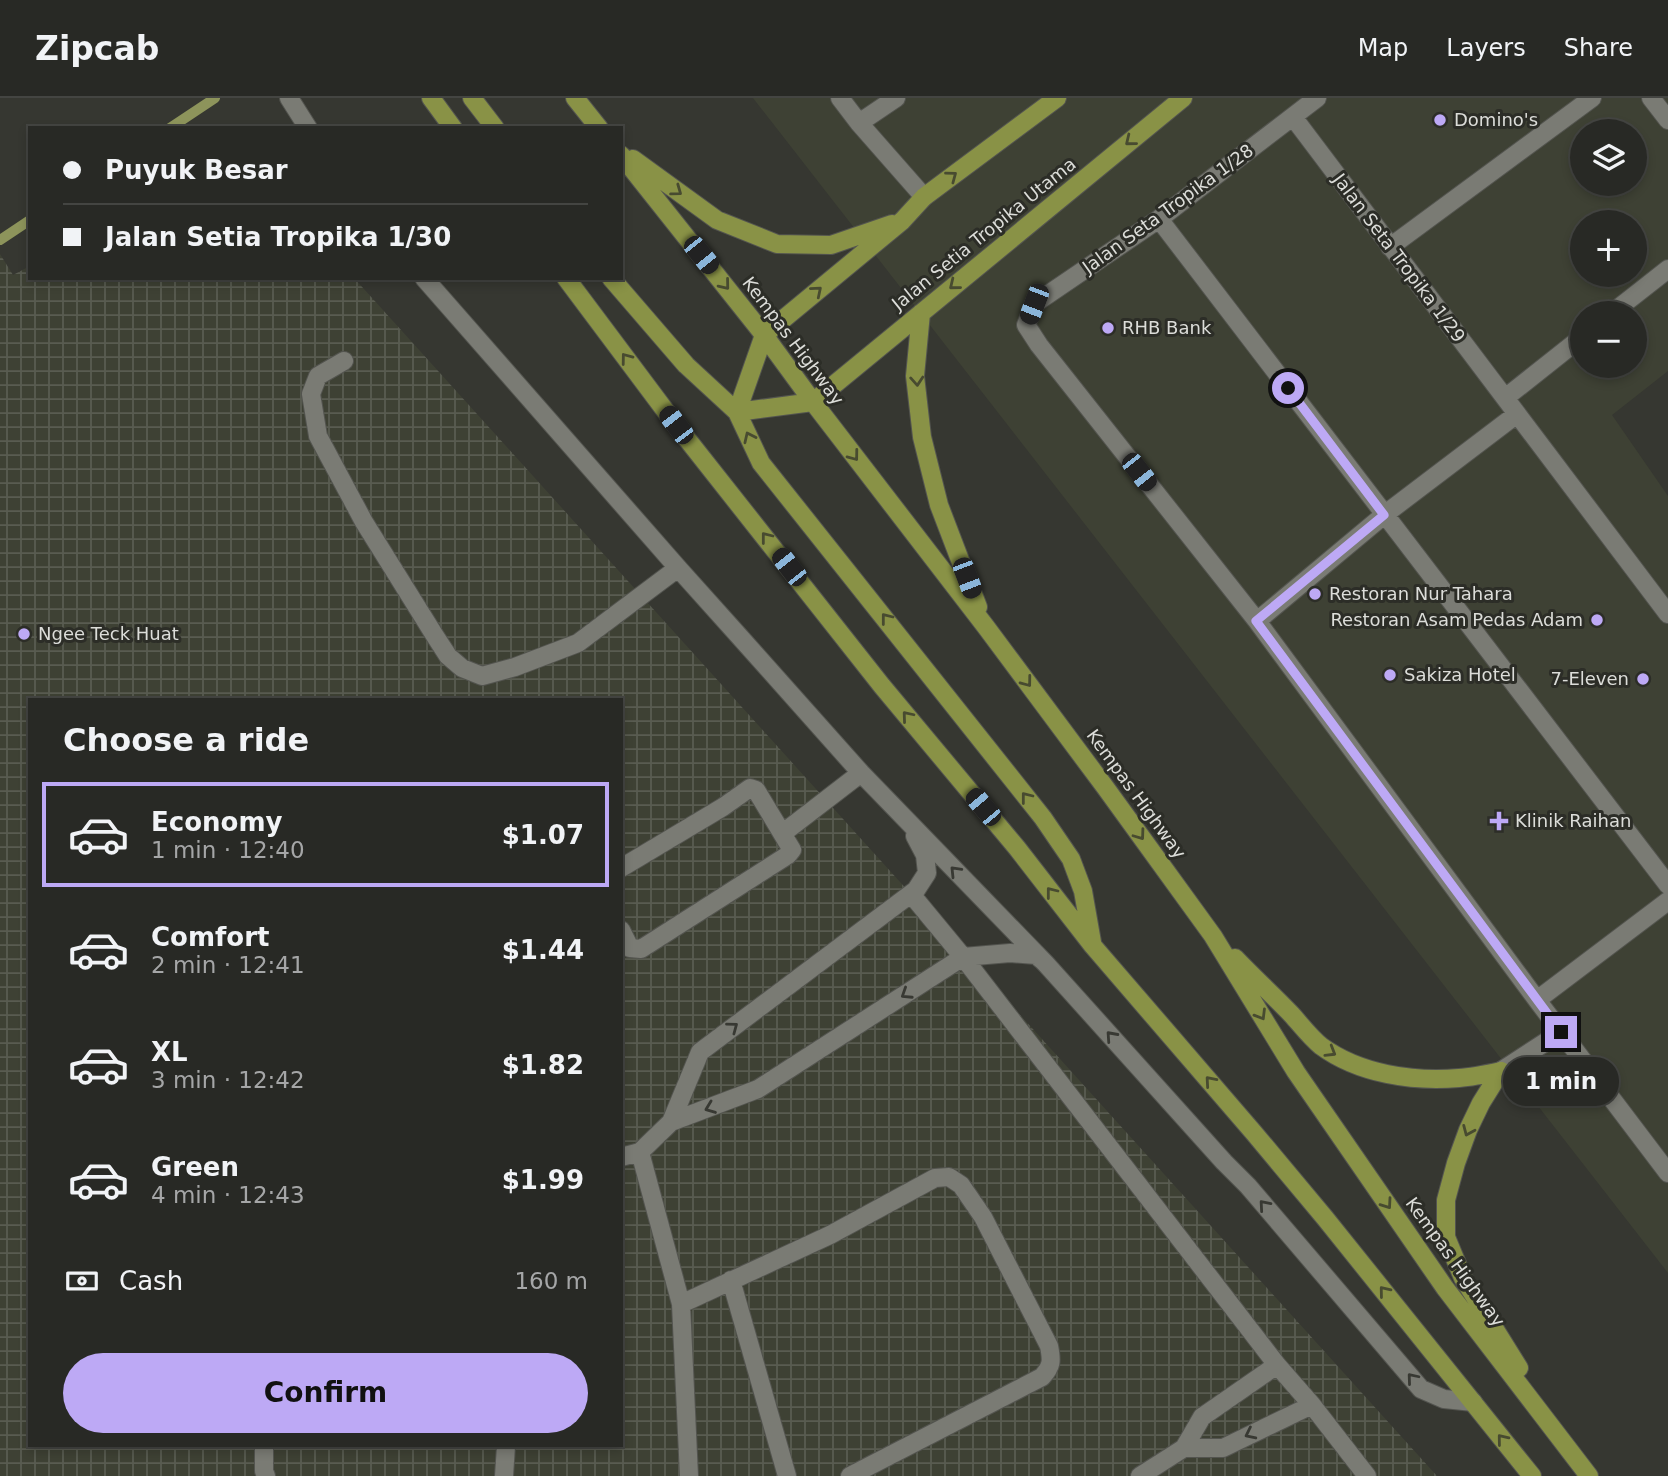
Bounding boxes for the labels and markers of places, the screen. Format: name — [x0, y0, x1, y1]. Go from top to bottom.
place label: Domino's — [1454, 109, 1538, 130]
marker: Domino's — [1432, 112, 1448, 128]
place label: RHB Bank — [1122, 317, 1212, 338]
marker: RHB Bank — [1100, 320, 1116, 336]
place label: Restoran Nur Tahara — [1329, 583, 1513, 604]
marker: Restoran Nur Tahara — [1307, 586, 1323, 602]
place label: Restoran Asam Pedas Adam — [1330, 609, 1583, 630]
marker: Restoran Asam Pedas Adam — [1589, 612, 1605, 628]
place label: Ngee Teck Huat — [38, 623, 179, 644]
marker: Ngee Teck Huat — [16, 626, 32, 642]
place label: Sakiza Hotel — [1404, 664, 1516, 685]
marker: Sakiza Hotel — [1382, 667, 1398, 683]
place label: 7-Eleven — [1550, 668, 1629, 689]
marker: 7-Eleven — [1635, 671, 1651, 687]
place label: Klinik Raihan — [1515, 810, 1631, 831]
marker: Klinik Raihan — [1489, 811, 1509, 831]

